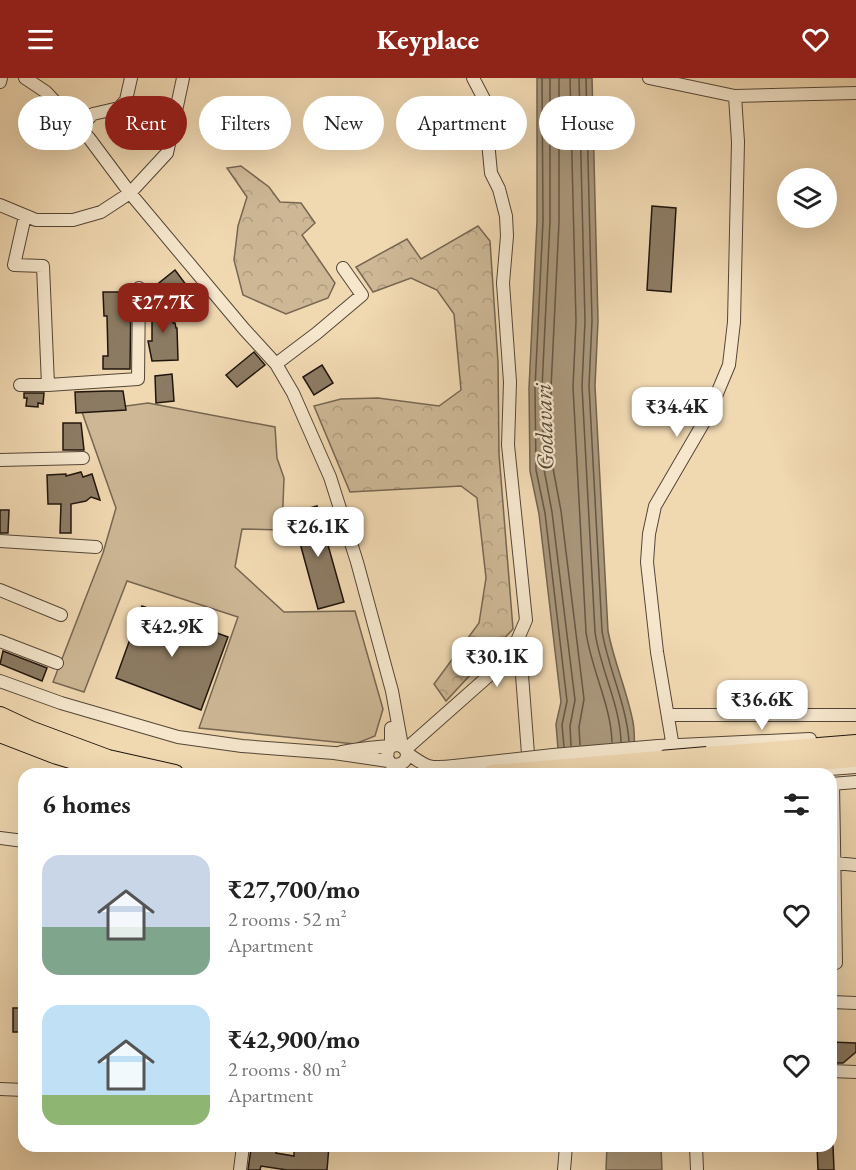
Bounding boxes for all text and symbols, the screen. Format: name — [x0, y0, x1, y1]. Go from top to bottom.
text: Keyplace — [377, 22, 479, 57]
icon: menu — [24, 23, 57, 56]
icon: heart — [799, 23, 832, 56]
chip: Buy — [18, 96, 93, 150]
chip: Rent — [105, 96, 187, 150]
chip: Filters — [199, 96, 291, 150]
chip: New — [303, 96, 384, 150]
chip: Apartment — [396, 96, 527, 150]
chip: House — [539, 96, 635, 150]
map controls — [777, 168, 837, 228]
button: layers — [777, 168, 837, 228]
pin: ₹27.7K — [114, 283, 212, 334]
text: ₹27.7K — [132, 289, 194, 315]
water label: Godavari — [526, 382, 561, 471]
pin: ₹34.4K — [628, 387, 726, 438]
text: ₹34.4K — [646, 393, 708, 419]
pin: ₹26.1K — [269, 507, 367, 558]
text: ₹26.1K — [287, 513, 349, 539]
pin: ₹42.9K — [123, 607, 221, 658]
text: ₹42.9K — [141, 613, 203, 639]
pin: ₹30.1K — [448, 637, 546, 688]
text: ₹30.1K — [466, 643, 528, 669]
pin: ₹36.6K — [713, 680, 811, 731]
text: ₹36.6K — [731, 686, 793, 712]
text: 6 homes — [42, 787, 131, 821]
icon: filters — [780, 788, 813, 821]
text: ₹27,700/mo — [228, 872, 360, 906]
icon: home — [90, 879, 162, 951]
icon: heart — [780, 899, 813, 932]
text: 2 rooms · 52 m² — [228, 906, 347, 932]
text: Apartment — [228, 932, 313, 958]
text: ₹42,900/mo — [228, 1022, 360, 1056]
icon: home — [90, 1029, 162, 1101]
icon: heart — [780, 1049, 813, 1082]
text: 2 rooms · 80 m² — [228, 1056, 347, 1082]
text: Apartment — [228, 1082, 313, 1108]

